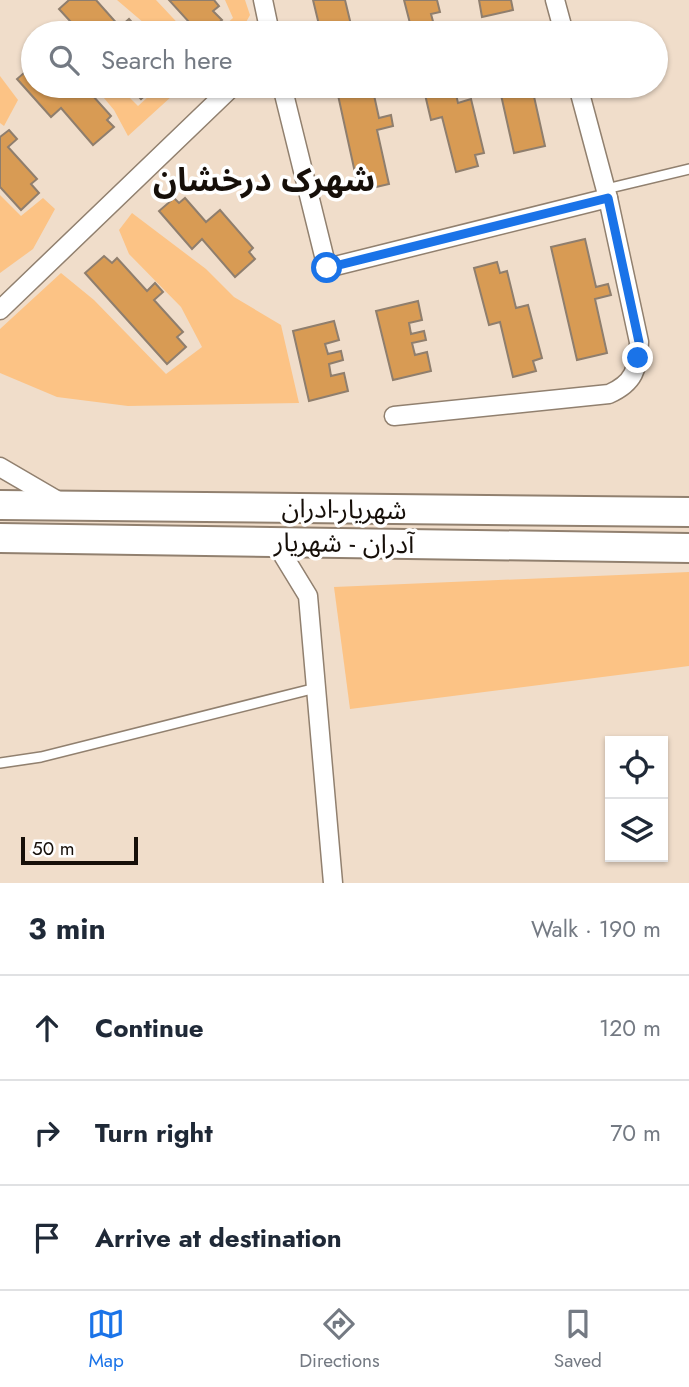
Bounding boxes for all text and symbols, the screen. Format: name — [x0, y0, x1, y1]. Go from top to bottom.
search box — [21, 21, 668, 98]
icon: search — [45, 41, 83, 79]
text: Search here — [101, 41, 233, 79]
district label: شهرک درخشان — [153, 156, 375, 203]
route start — [311, 252, 342, 283]
route end — [622, 342, 653, 373]
street label: شهریار-ادران — [281, 489, 407, 529]
street label: آدران - شهریار — [272, 523, 416, 563]
map controls — [605, 736, 668, 862]
button: locate — [605, 736, 668, 799]
button: layers — [605, 799, 668, 862]
scale bar — [21, 834, 138, 866]
text: 50 m — [32, 835, 75, 862]
text: 3 min — [28, 907, 106, 950]
text: Walk · 190 m — [531, 912, 661, 946]
icon: ahead — [28, 1009, 66, 1047]
text: Continue — [95, 1009, 204, 1047]
text: 120 m — [599, 1011, 661, 1045]
icon: right — [28, 1114, 66, 1152]
text: Turn right — [95, 1114, 213, 1152]
text: 70 m — [610, 1116, 661, 1150]
icon: arrive — [28, 1219, 66, 1257]
text: Arrive at destination — [95, 1219, 342, 1257]
tab: Map — [87, 1305, 125, 1374]
tab: Directions — [299, 1305, 380, 1374]
tab: Saved — [554, 1305, 602, 1374]

